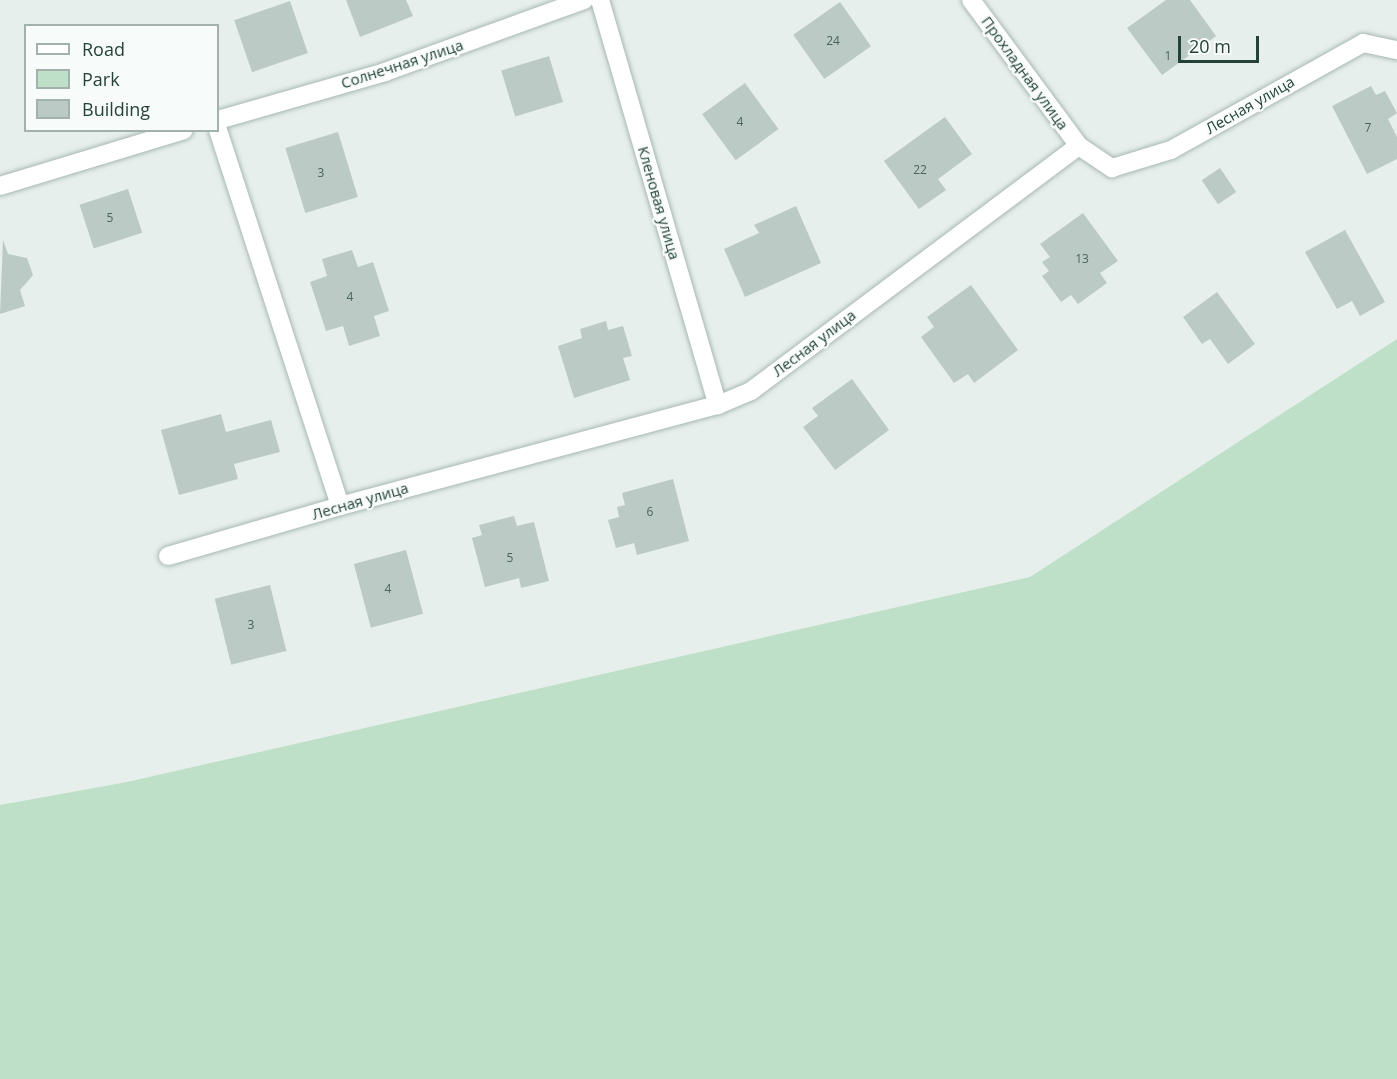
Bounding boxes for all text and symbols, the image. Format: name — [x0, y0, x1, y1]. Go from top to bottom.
street label: Прохладная улица — [978, 13, 1072, 133]
legend — [24, 24, 219, 132]
scale bar — [1181, 24, 1262, 62]
house number: 24 — [826, 34, 840, 48]
text: 20 m — [1189, 34, 1231, 58]
street label: Солнечная улица — [339, 36, 465, 92]
text: Road — [82, 37, 125, 61]
house number: 1 — [1165, 49, 1171, 63]
text: Park — [82, 67, 120, 91]
street label: Лесная улица — [1202, 72, 1298, 138]
text: Building — [82, 97, 150, 121]
house number: 4 — [737, 115, 743, 129]
house number: 7 — [1365, 121, 1371, 135]
street label: Кленовая улица — [634, 144, 684, 262]
house number: 22 — [913, 163, 927, 177]
house number: 3 — [318, 166, 324, 180]
house number: 5 — [107, 211, 113, 225]
house number: 13 — [1075, 252, 1089, 266]
house number: 4 — [347, 290, 353, 304]
street label: Лесная улица — [769, 306, 859, 380]
street label: Лесная улица — [310, 479, 410, 523]
house number: 6 — [647, 505, 653, 519]
house number: 5 — [507, 551, 513, 565]
house number: 4 — [385, 582, 391, 596]
house number: 3 — [248, 618, 254, 632]

